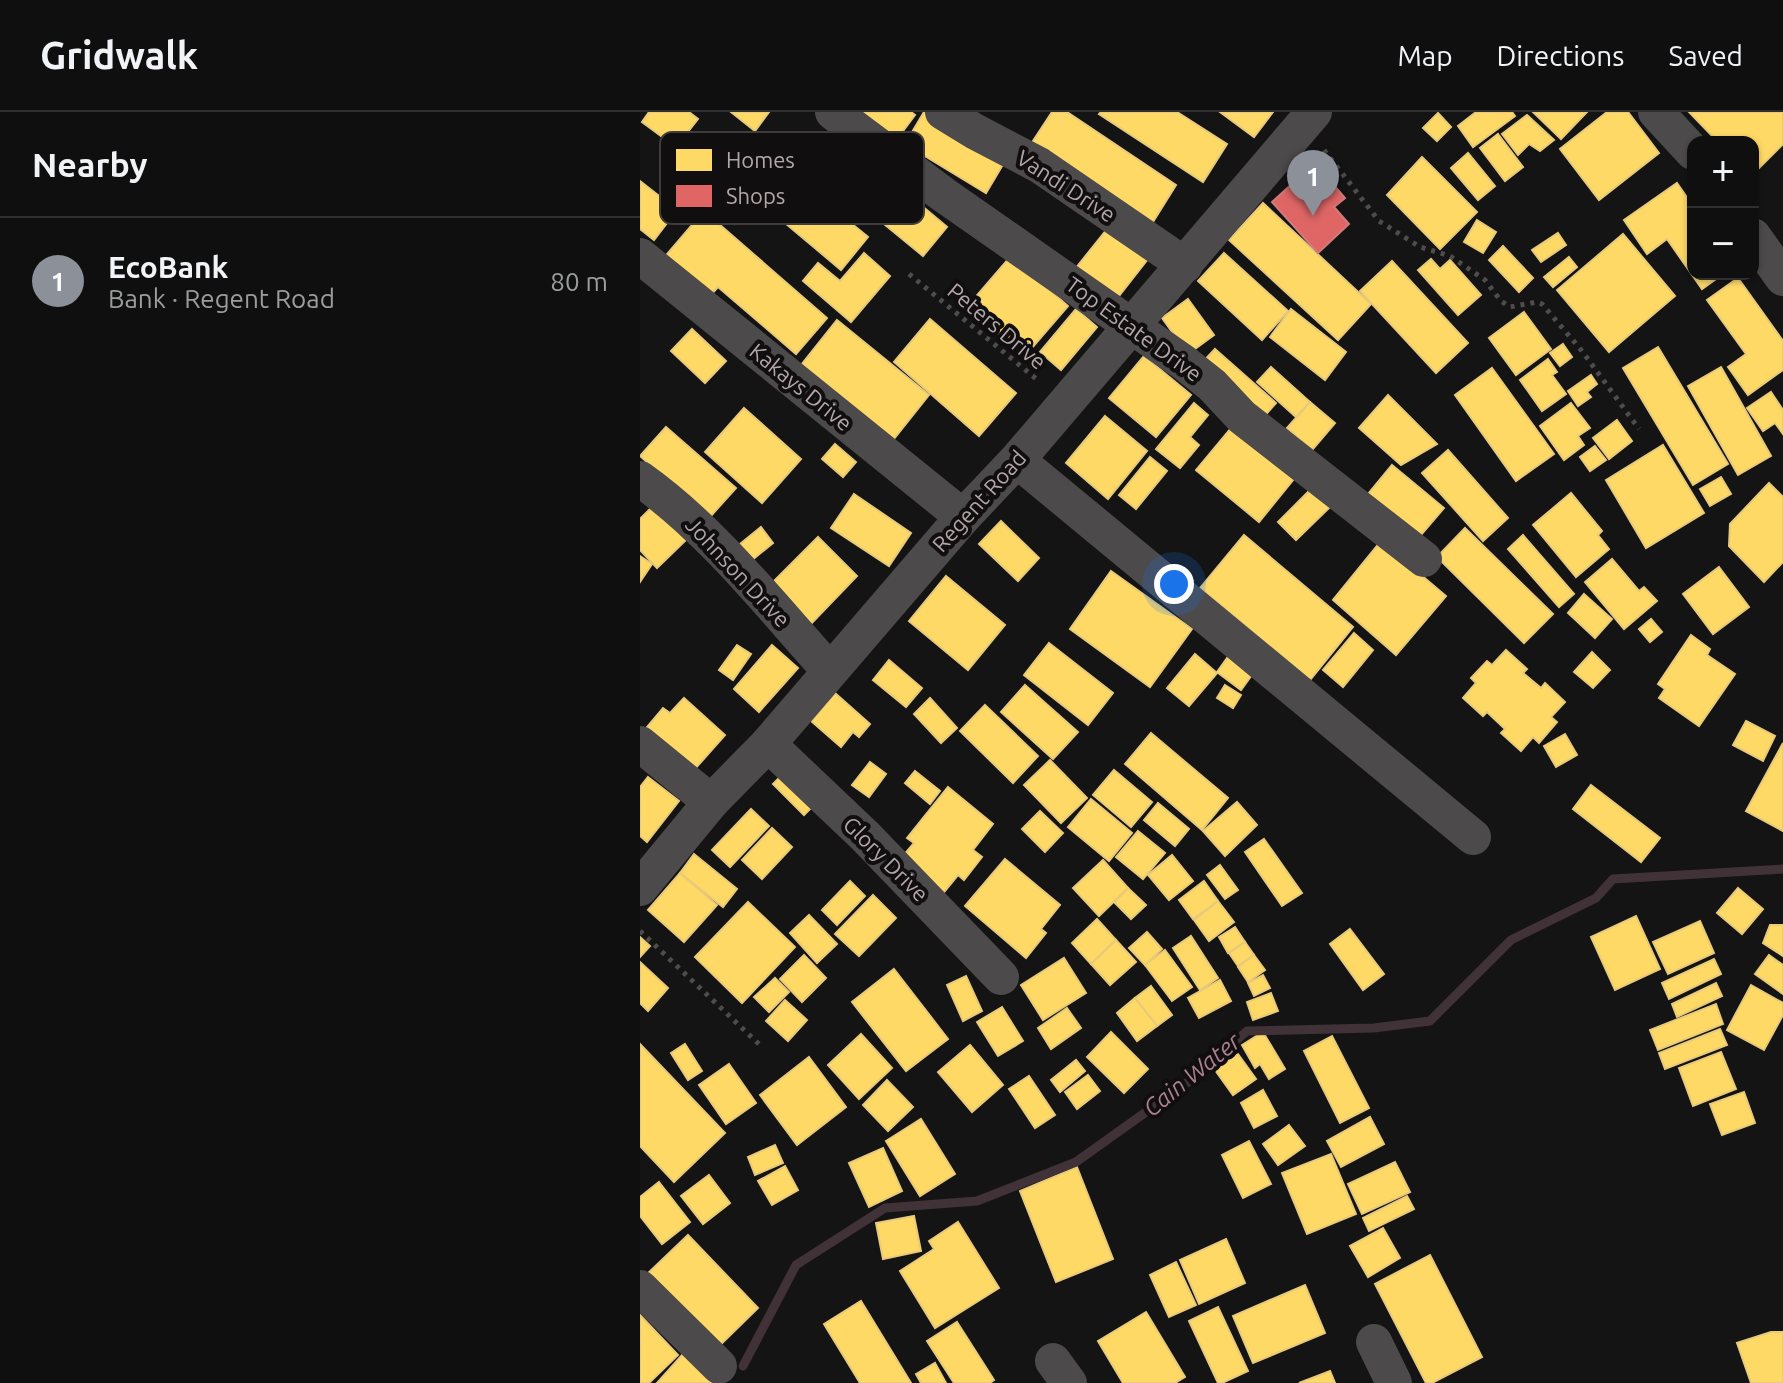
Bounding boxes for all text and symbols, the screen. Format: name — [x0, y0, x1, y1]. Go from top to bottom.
text: Gridwalk — [40, 34, 198, 76]
text: Map — [1397, 40, 1453, 71]
text: Directions — [1497, 40, 1624, 71]
text: Saved — [1668, 40, 1743, 71]
legend — [660, 132, 924, 224]
map controls — [1687, 136, 1759, 280]
button: + — [1687, 136, 1759, 208]
street label: Vandi Drive — [1012, 144, 1120, 227]
text: Nearby — [32, 145, 147, 183]
text: Homes — [726, 147, 795, 172]
pin: 1 — [1287, 150, 1339, 216]
text: Shops — [726, 183, 785, 208]
button: − — [1687, 208, 1759, 280]
text: EcoBank — [108, 250, 228, 284]
text: 1 — [51, 267, 65, 296]
text: 80 m — [550, 267, 608, 296]
street label: Top Estate Drive — [1062, 271, 1207, 386]
street label: Peters Drive — [943, 277, 1052, 374]
text: Bank · Regent Road — [108, 284, 335, 313]
street label: Kakays Drive — [745, 338, 857, 435]
street label: Regent Road — [927, 445, 1031, 556]
street label: Johnson Drive — [681, 512, 796, 632]
your location — [1154, 564, 1194, 604]
street label: Glory Drive — [839, 811, 934, 906]
water label: Cain Water — [1138, 1027, 1246, 1122]

